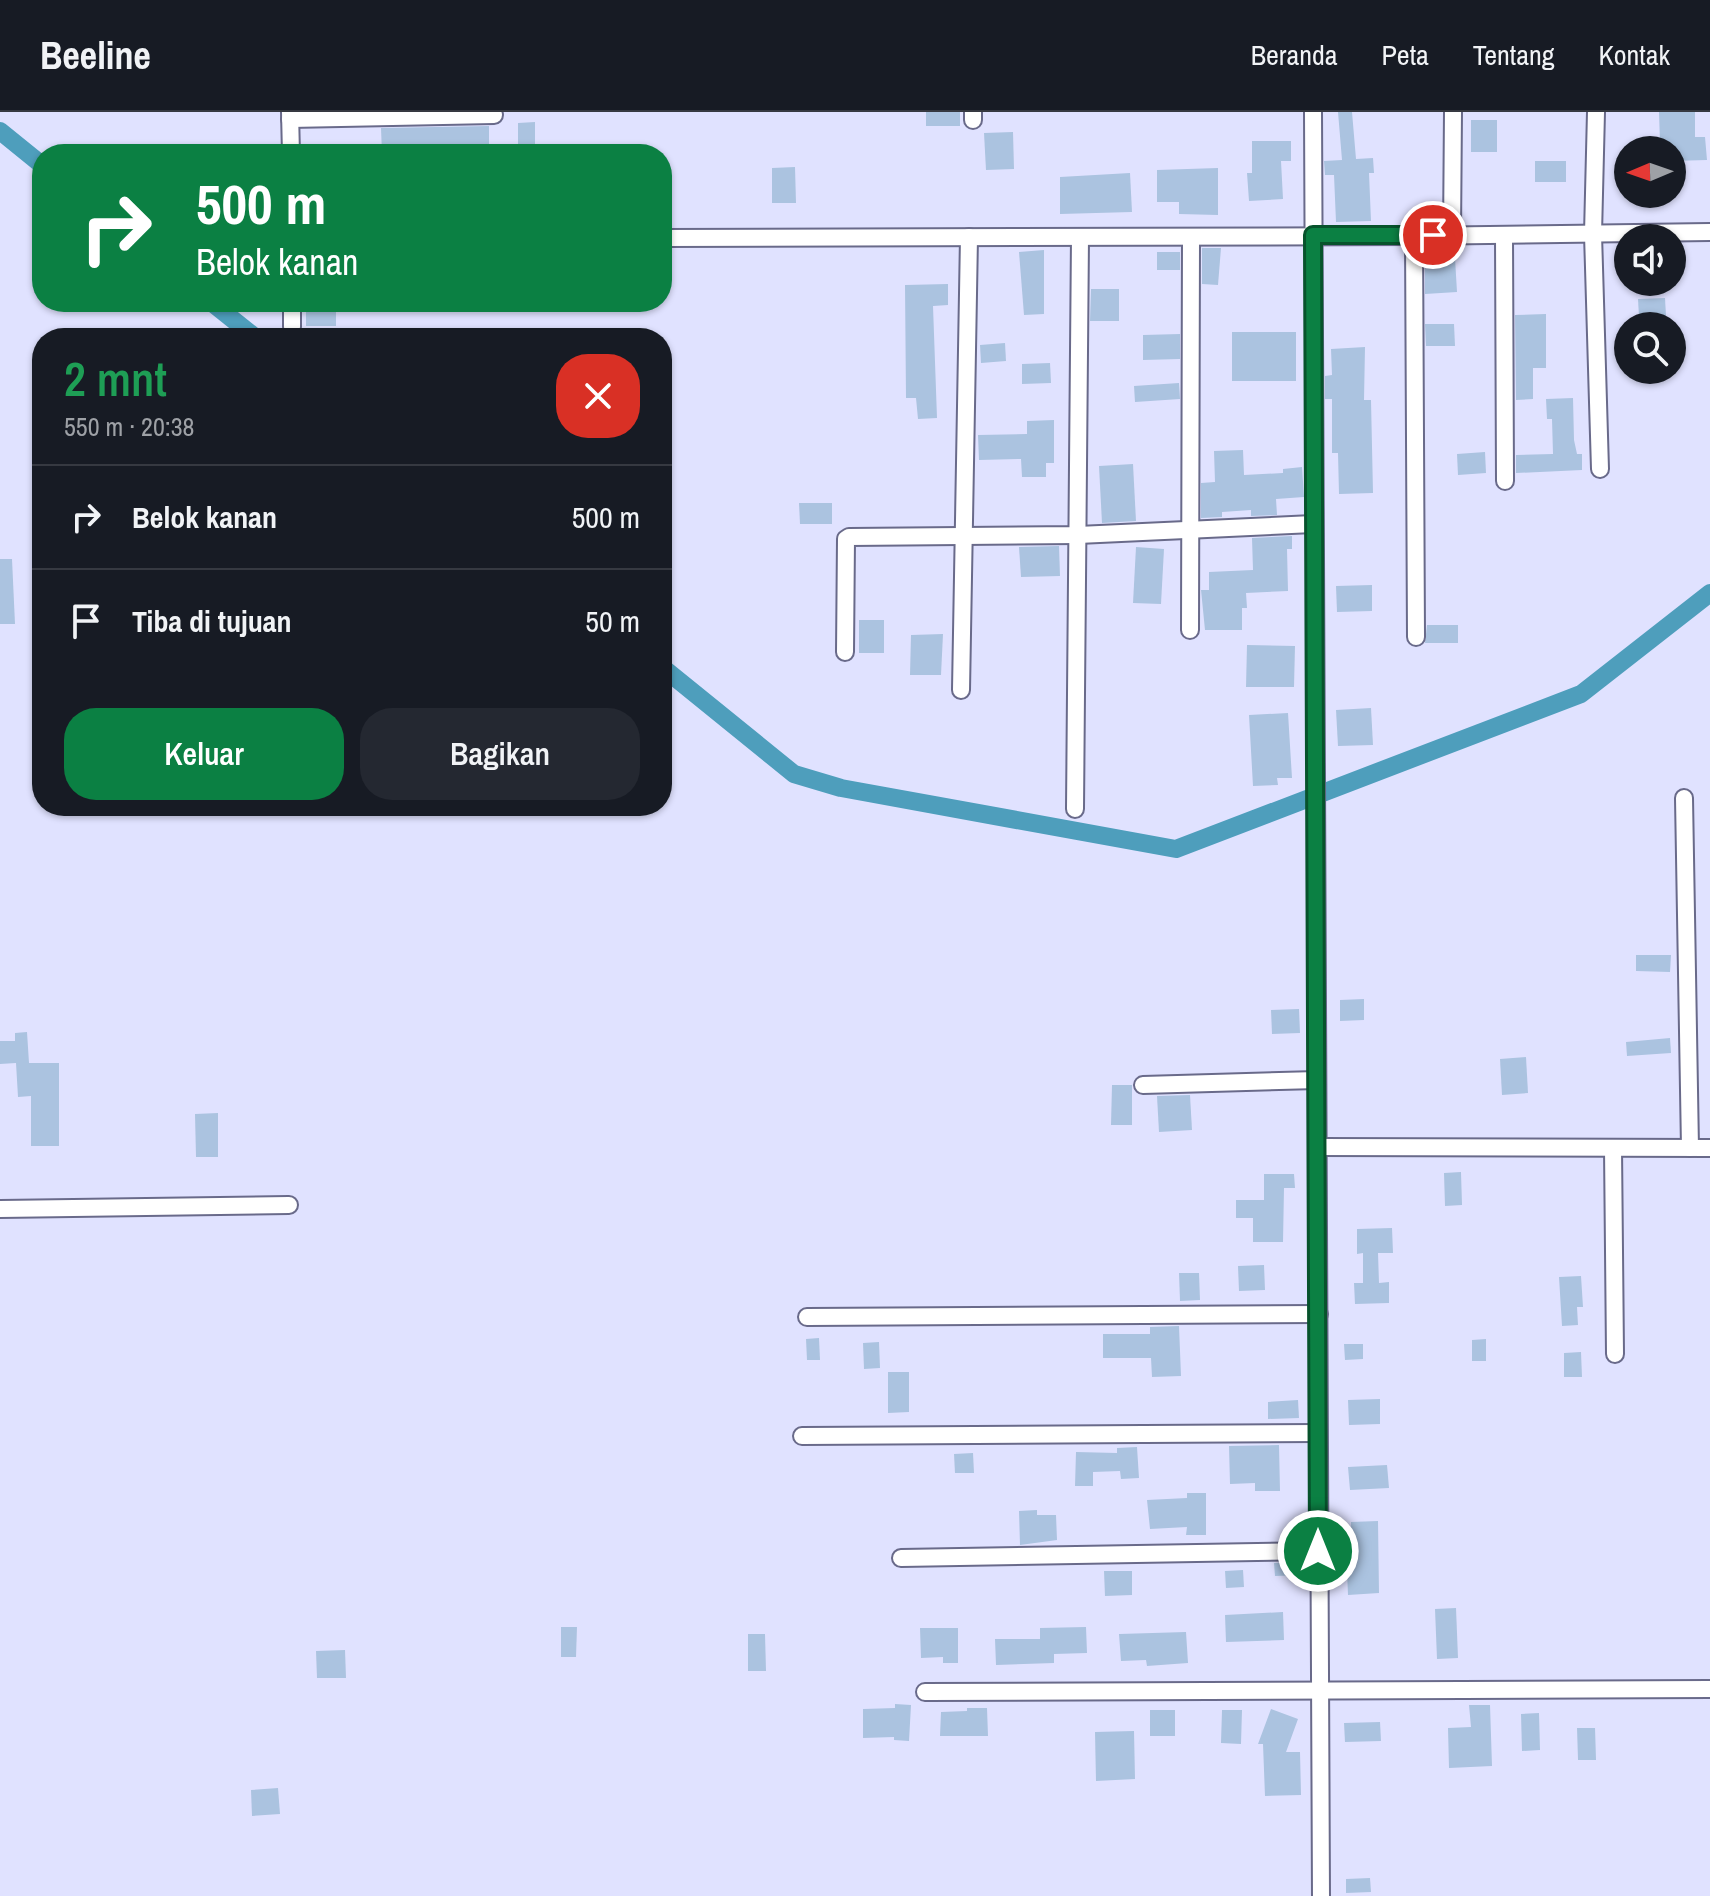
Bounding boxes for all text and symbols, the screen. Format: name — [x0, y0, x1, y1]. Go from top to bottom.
text: Beeline — [40, 30, 151, 81]
text: Beranda — [1251, 36, 1338, 74]
text: Peta — [1382, 36, 1429, 74]
text: Tentang — [1473, 36, 1555, 74]
text: Kontak — [1599, 36, 1670, 74]
north arrow — [1614, 136, 1686, 208]
map controls — [1614, 136, 1686, 384]
text: 500 m — [196, 166, 326, 241]
icon: right — [64, 176, 168, 280]
pin — [1399, 201, 1467, 269]
icon: arrive — [1411, 213, 1455, 257]
button: sound — [1614, 224, 1686, 296]
text: Belok kanan — [196, 238, 358, 286]
button: search — [1614, 312, 1686, 384]
text: 2 mnt — [64, 346, 167, 411]
button: close — [556, 354, 640, 438]
text: 550 m · 20:38 — [64, 409, 194, 444]
icon: right — [64, 495, 108, 539]
text: Belok kanan — [132, 497, 277, 537]
text: 500 m — [572, 497, 640, 537]
icon: arrive — [64, 599, 108, 643]
text: Tiba di tujuan — [132, 601, 292, 641]
text: 50 m — [585, 601, 640, 641]
button: Keluar — [64, 708, 344, 800]
button: Bagikan — [360, 708, 640, 800]
position arrow — [1276, 1509, 1360, 1593]

